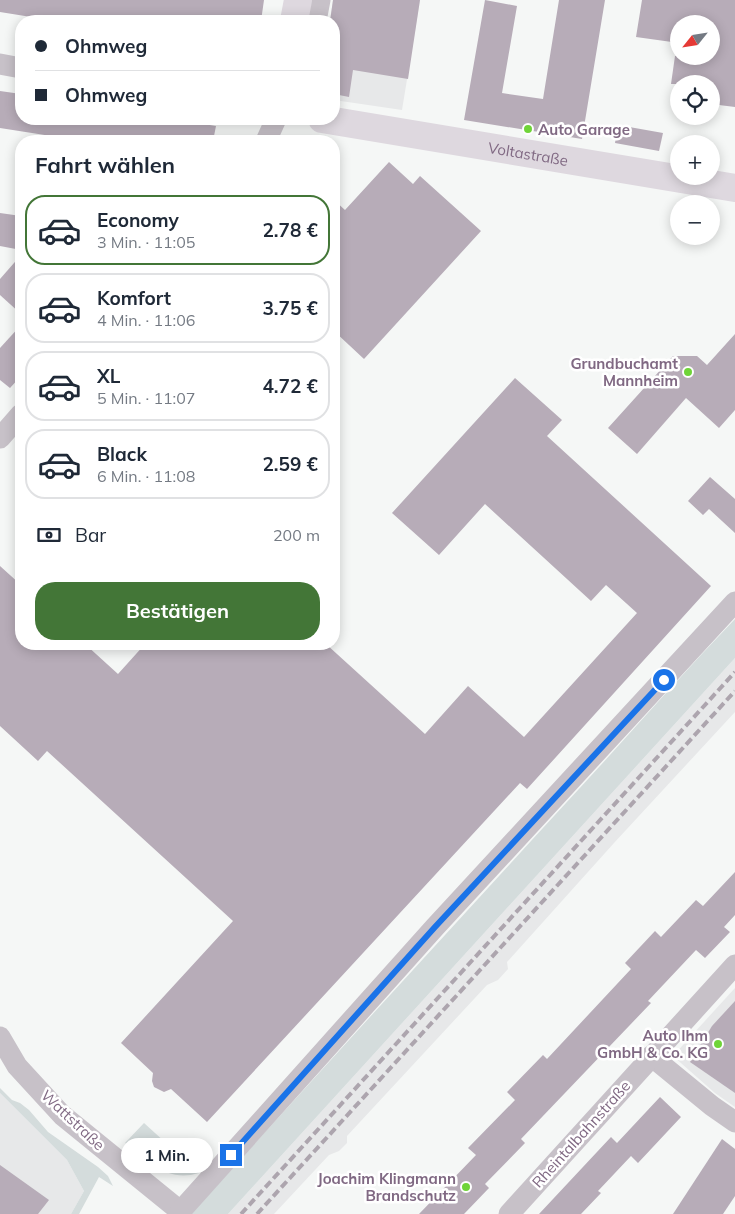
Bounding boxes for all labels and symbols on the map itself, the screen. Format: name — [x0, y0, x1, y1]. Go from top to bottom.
north arrow — [670, 15, 720, 65]
place label: Auto Garage — [538, 120, 630, 139]
marker: Auto Garage — [522, 123, 534, 135]
street label: Voltastraße — [487, 137, 570, 169]
place label: Grundbuchamt Mannheim — [570, 354, 678, 390]
marker: Grundbuchamt Mannheim — [682, 366, 694, 378]
route start — [653, 669, 675, 691]
place label: Auto Ihm GmbH & Co. KG — [597, 1026, 708, 1062]
marker: Auto Ihm GmbH & Co. KG — [712, 1038, 724, 1050]
street label: Rheintalbahnstraße — [528, 1076, 634, 1192]
street label: Wattstraße — [37, 1086, 109, 1154]
callout: 1 Min. — [121, 1138, 214, 1172]
route end — [220, 1144, 242, 1166]
place label: Joachim Klingmann Brandschutz — [317, 1169, 456, 1205]
marker: Joachim Klingmann Brandschutz — [460, 1181, 472, 1193]

